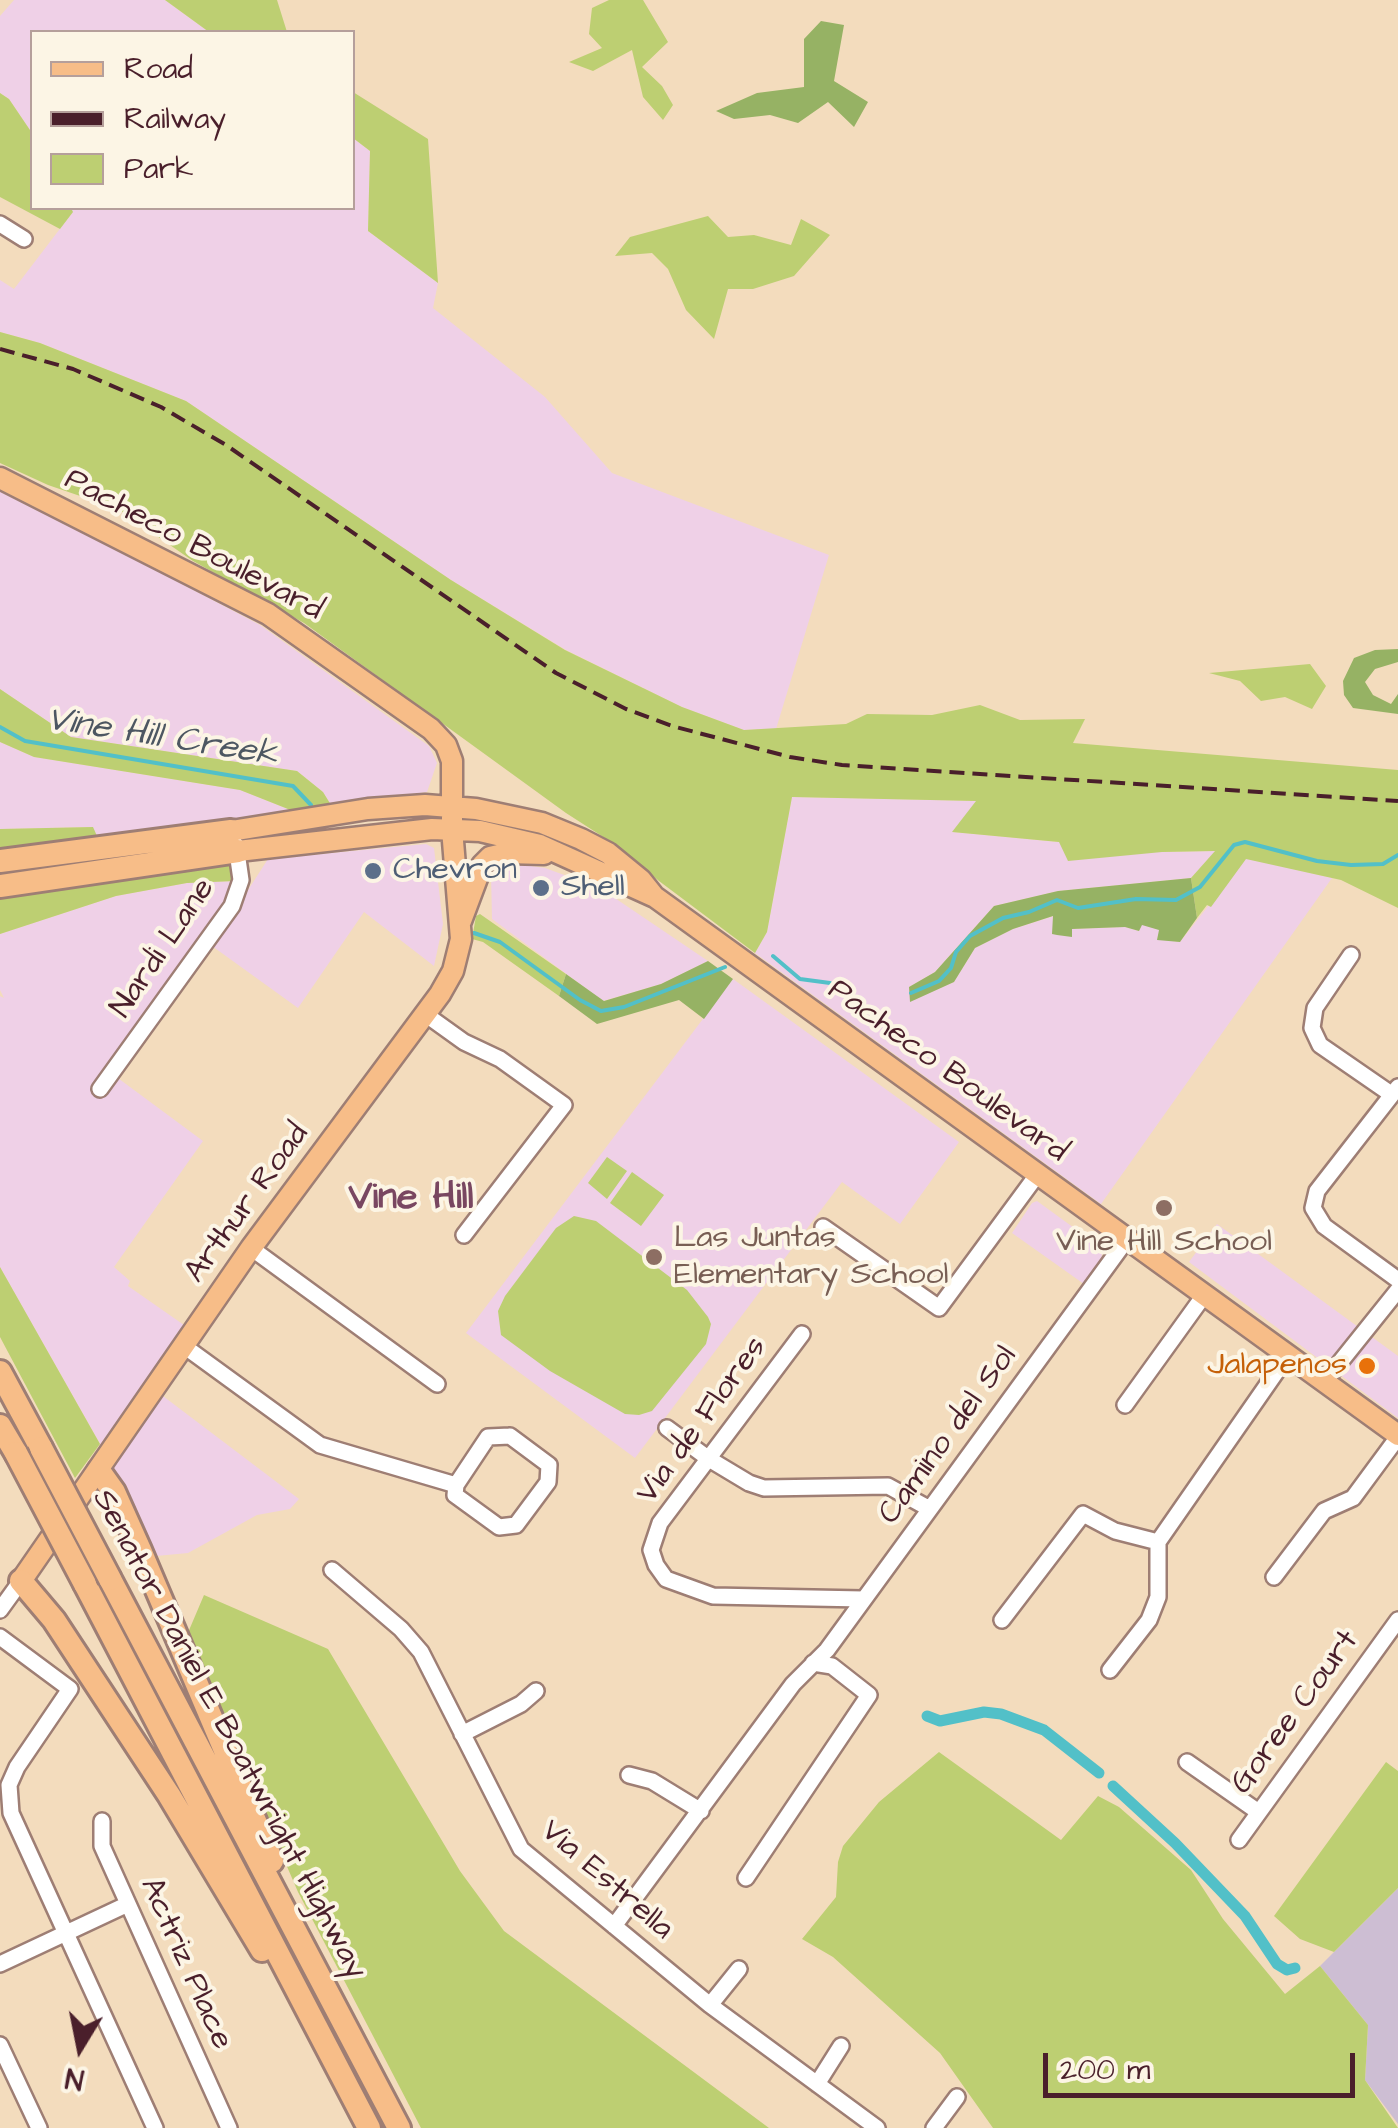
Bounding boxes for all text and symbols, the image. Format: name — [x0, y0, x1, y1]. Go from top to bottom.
legend — [30, 30, 355, 210]
text: Road — [124, 48, 193, 90]
text: Railway — [124, 98, 226, 140]
text: Park — [124, 148, 193, 190]
street label: Pacheco Boulevard — [57, 462, 329, 630]
water label: Vine Hill Creek — [44, 700, 280, 778]
place label: Chevron — [393, 852, 517, 890]
marker: Chevron — [362, 860, 384, 882]
place label: Shell — [561, 869, 625, 907]
street label: Nardi Lane — [103, 872, 225, 1026]
marker: Shell — [530, 877, 552, 899]
street label: Pacheco Boulevard — [819, 972, 1075, 1172]
street label: Arthur Road — [177, 1117, 319, 1291]
district label: Vine Hill — [348, 1177, 474, 1223]
marker: Vine Hill School — [1153, 1197, 1175, 1219]
place label: Las Juntas Elementary School — [674, 1220, 948, 1295]
place label: Vine Hill School — [1056, 1224, 1272, 1262]
marker: Las Juntas Elementary School — [643, 1246, 665, 1268]
street label: Via de Flores — [630, 1330, 776, 1512]
street label: Camino del Sol — [872, 1340, 1026, 1532]
place label: Jalapenos — [1207, 1347, 1347, 1385]
marker: Jalapenos — [1356, 1355, 1378, 1377]
street label: Senator Daniel E Boatwright Highway — [82, 1484, 374, 1986]
street label: Goree Court — [1224, 1624, 1368, 1802]
street label: Via Estrella — [532, 1813, 680, 1949]
street label: Actriz Place — [130, 1872, 240, 2056]
north arrow — [30, 1998, 130, 2098]
scale bar — [1048, 2033, 1360, 2095]
text: 200 m — [1060, 2049, 1150, 2091]
text: N — [63, 2057, 87, 2099]

